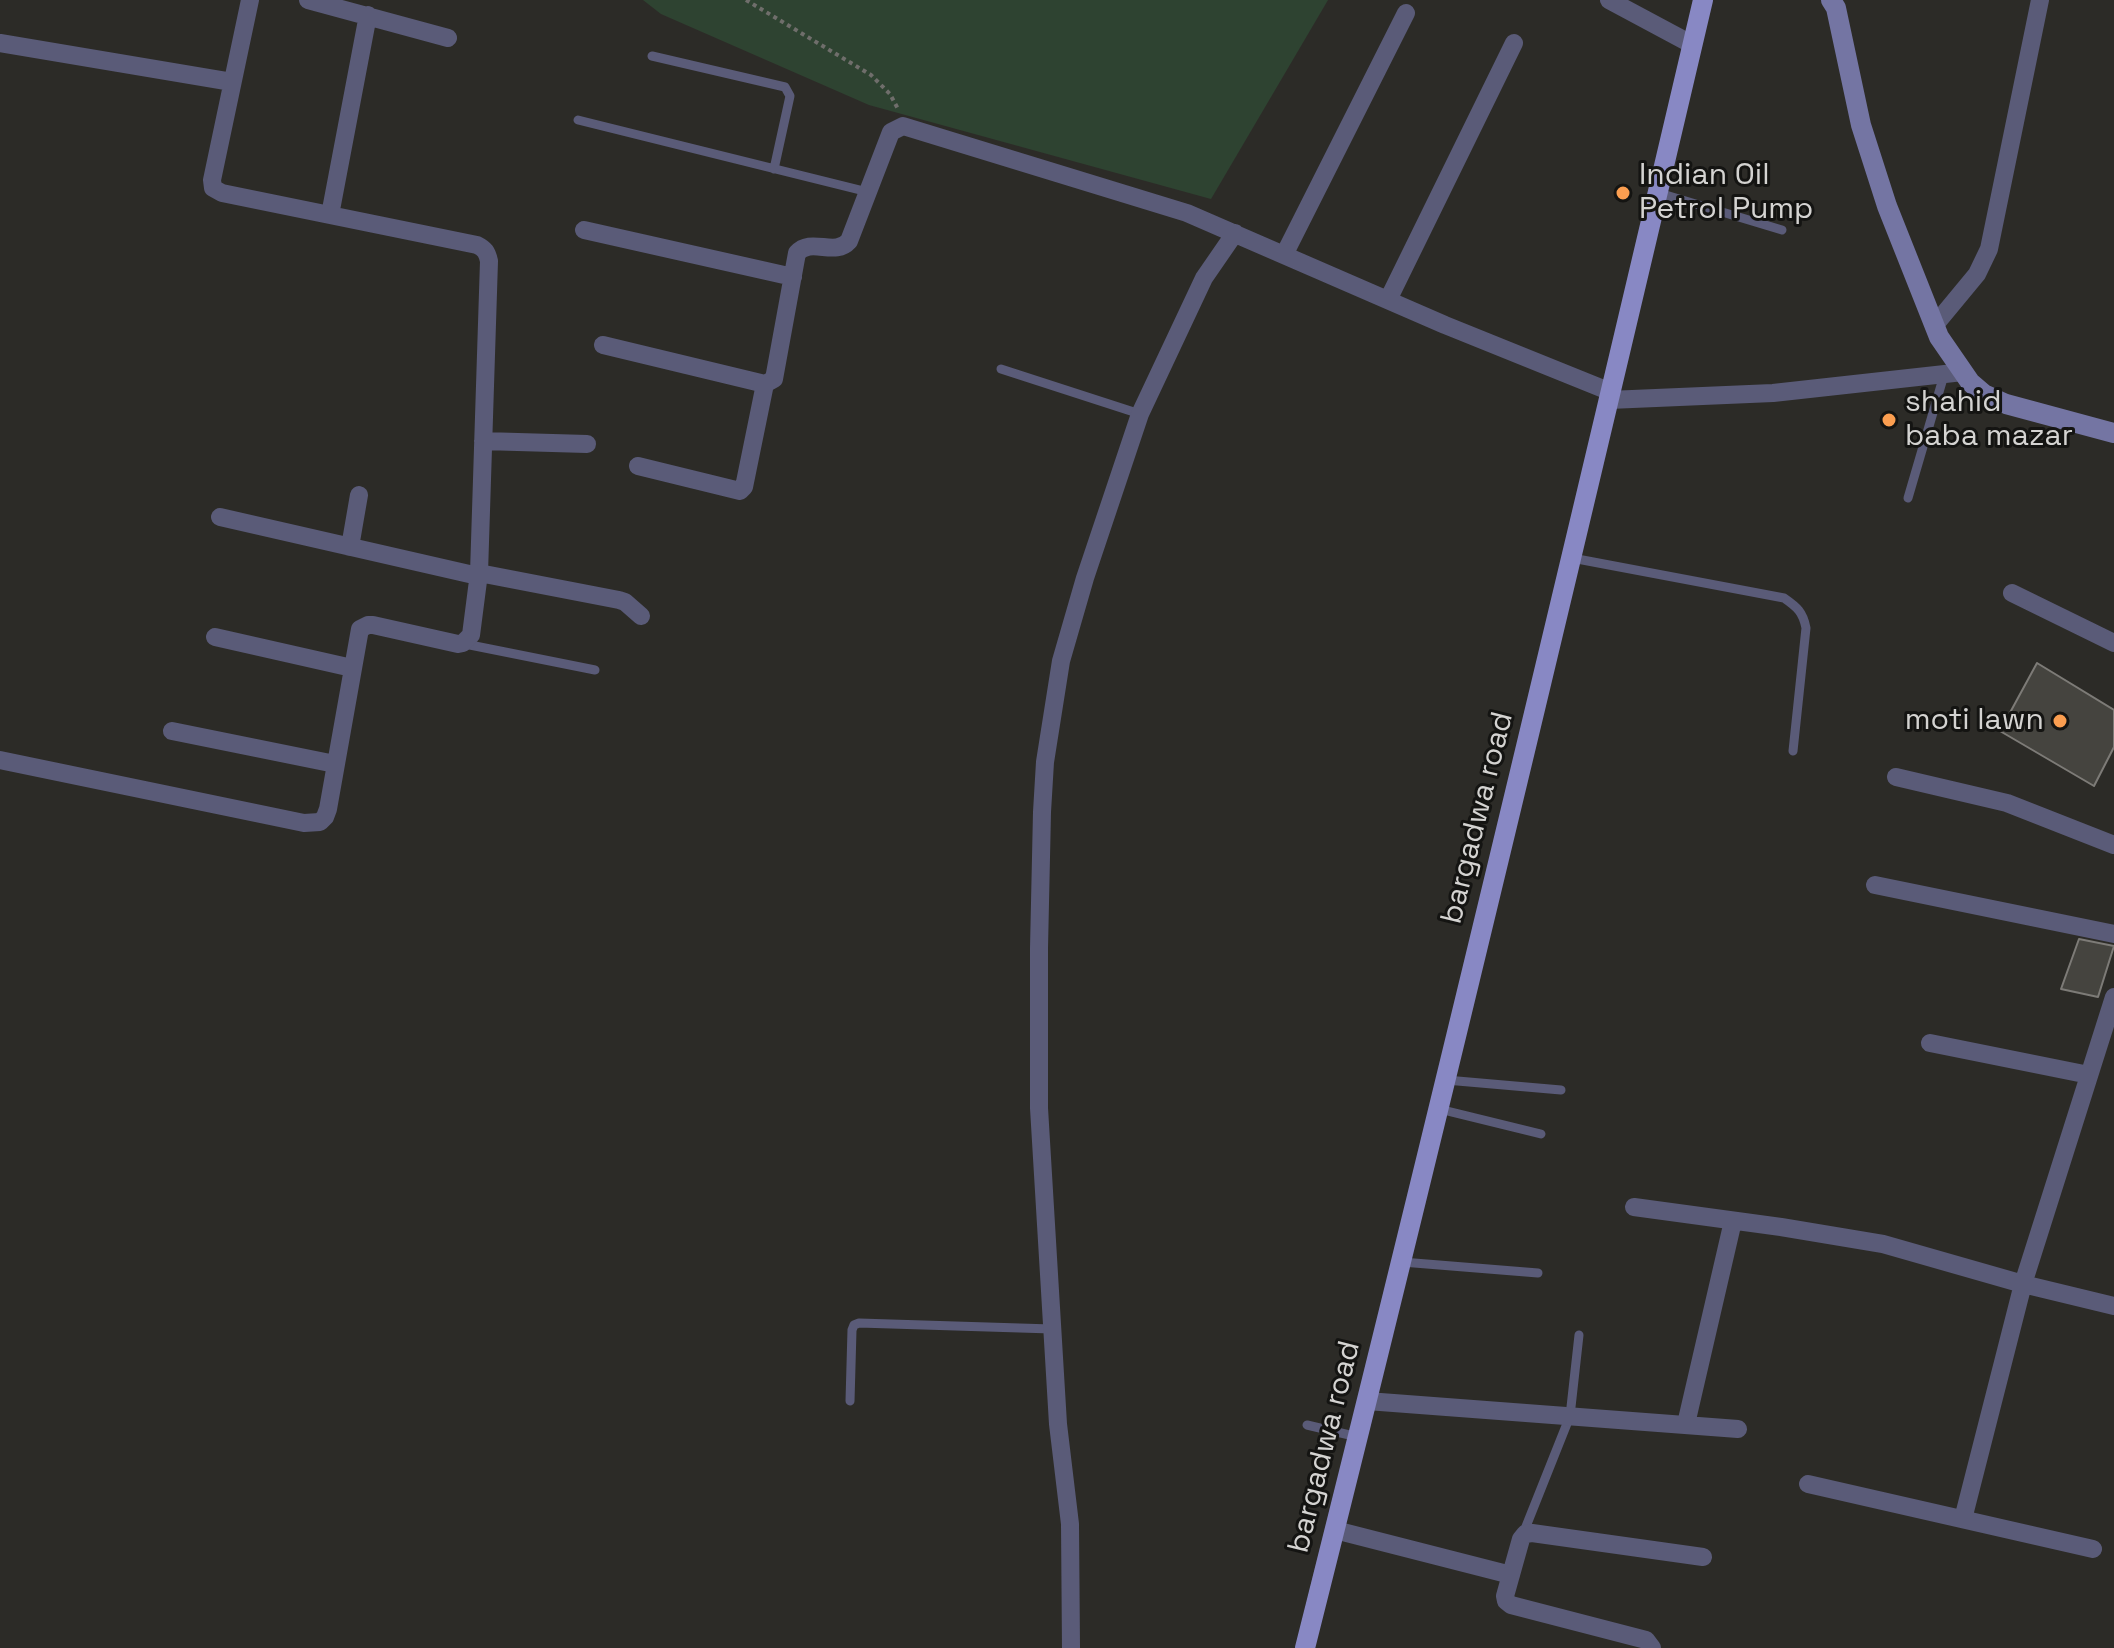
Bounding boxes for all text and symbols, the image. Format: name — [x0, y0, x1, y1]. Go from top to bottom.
place label: Indian Oil Petrol Pump — [1639, 158, 1813, 228]
marker: Indian Oil Petrol Pump — [1614, 184, 1632, 202]
place label: shahid baba mazar — [1905, 385, 2073, 456]
marker: shahid baba mazar — [1880, 411, 1898, 429]
place label: moti lawn — [1905, 703, 2044, 739]
street label: bargadwa road — [1434, 708, 1522, 928]
marker: moti lawn — [2051, 712, 2069, 730]
street label: bargadwa road — [1281, 1337, 1369, 1557]

